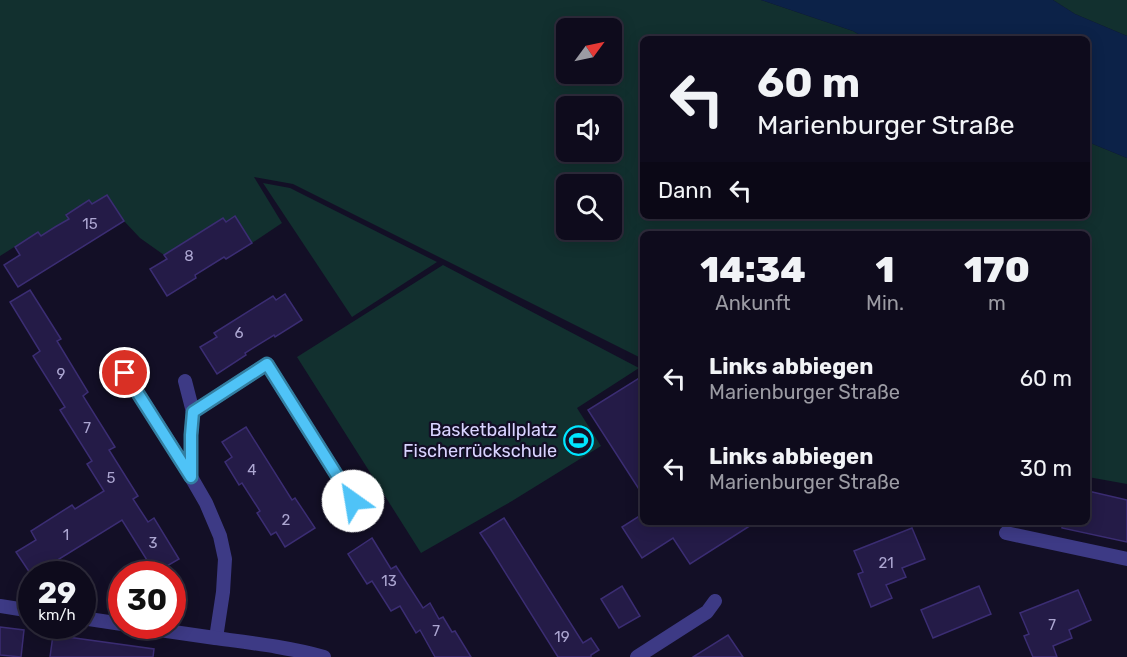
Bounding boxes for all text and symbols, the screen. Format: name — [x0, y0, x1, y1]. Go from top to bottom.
north arrow — [556, 18, 622, 84]
map controls — [556, 18, 622, 240]
text: 60 m — [757, 58, 860, 108]
icon: left — [658, 60, 736, 138]
button: sound — [556, 96, 622, 162]
text: Marienburger Straße — [757, 109, 1015, 141]
button: search — [556, 174, 622, 240]
icon: left — [724, 174, 757, 207]
text: Dann — [658, 177, 712, 204]
house number: 15 — [82, 215, 98, 233]
house number: 8 — [184, 247, 194, 265]
text: 14:34 — [700, 248, 806, 291]
text: 1 — [876, 248, 894, 291]
text: 170 — [964, 248, 1030, 291]
text: Ankunft — [715, 291, 791, 315]
text: Min. — [866, 291, 904, 315]
text: m — [988, 291, 1006, 315]
house number: 6 — [234, 324, 244, 342]
pin — [99, 347, 150, 398]
text: Links abbiegen — [709, 353, 873, 380]
icon: arrive — [108, 356, 141, 389]
icon: left — [658, 362, 691, 395]
house number: 9 — [57, 365, 66, 383]
text: 60 m — [1020, 365, 1072, 392]
text: Marienburger Straße — [709, 380, 900, 404]
house number: 7 — [83, 419, 91, 437]
place label: Basketballplatz Fischerrückschule — [403, 419, 557, 462]
sports icon: Basketballplatz Fischerrückschule — [562, 424, 594, 456]
text: Links abbiegen — [709, 443, 873, 470]
icon: left — [658, 452, 691, 485]
text: 30 m — [1020, 455, 1072, 482]
house number: 4 — [247, 461, 257, 479]
house number: 5 — [107, 469, 116, 487]
position arrow — [321, 469, 385, 533]
text: Marienburger Straße — [709, 470, 900, 494]
house number: 2 — [282, 511, 291, 529]
house number: 1 — [63, 526, 69, 544]
house number: 3 — [148, 534, 158, 552]
house number: 21 — [878, 554, 894, 572]
speed limit sign: 30 — [108, 561, 186, 639]
house number: 13 — [381, 572, 397, 590]
text: 29 — [38, 575, 76, 611]
text: km/h — [38, 606, 76, 624]
house number: 7 — [1048, 616, 1056, 634]
house number: 7 — [432, 622, 440, 640]
house number: 19 — [554, 628, 570, 646]

